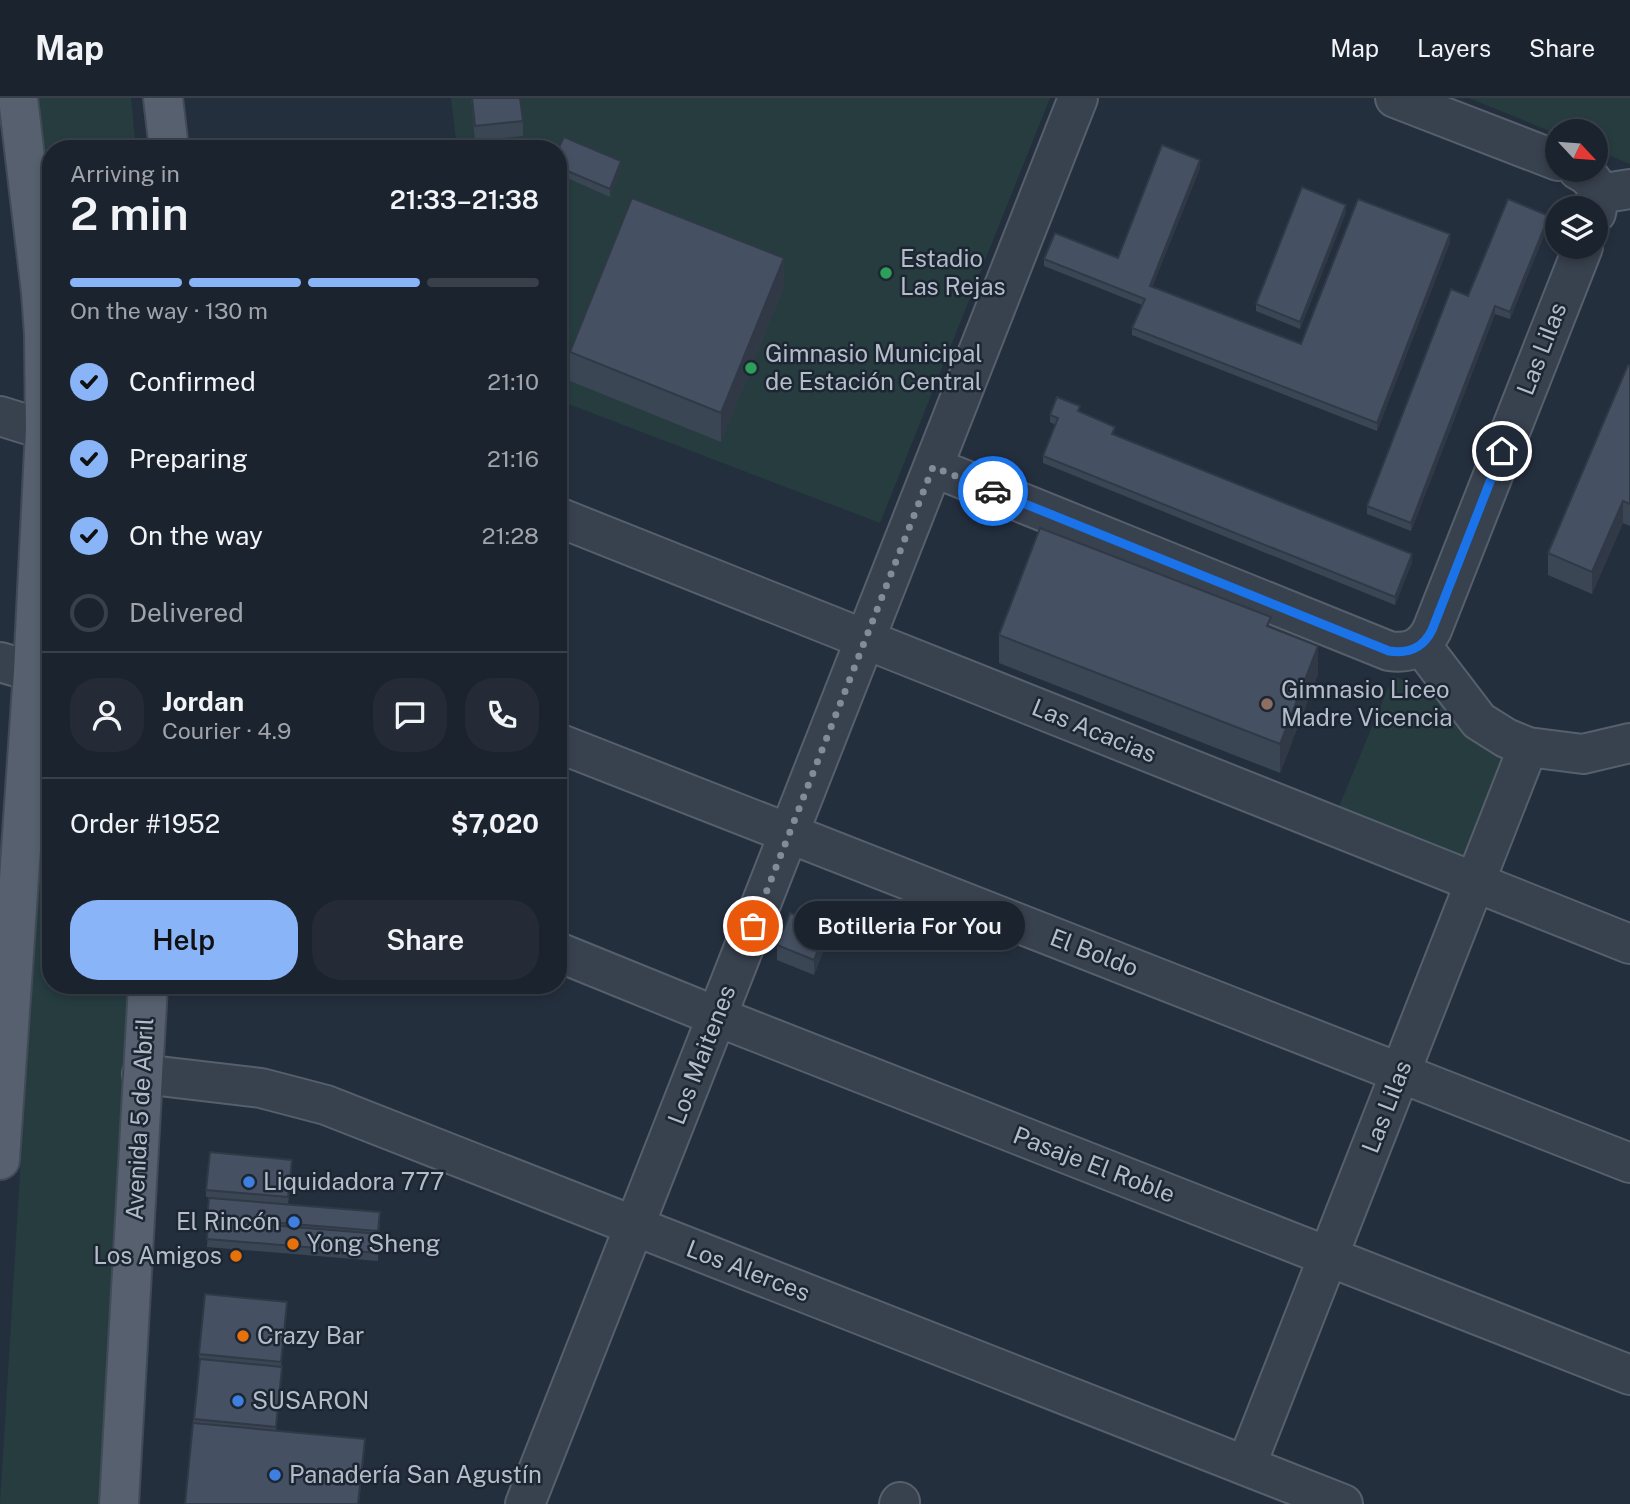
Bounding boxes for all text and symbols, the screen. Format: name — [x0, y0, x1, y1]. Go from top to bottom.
text: Map — [35, 29, 104, 67]
text: Map — [1330, 34, 1379, 62]
text: Layers — [1417, 34, 1491, 62]
text: Share — [1529, 34, 1595, 62]
north arrow — [1545, 119, 1608, 182]
map controls — [1545, 119, 1608, 259]
text: Arriving in — [70, 160, 180, 187]
text: 21:33–21:38 — [390, 184, 539, 215]
text: 2 min — [70, 186, 189, 240]
button: layers — [1545, 196, 1608, 259]
place label: Estadio Las Rejas — [900, 244, 1006, 300]
marker: Estadio Las Rejas — [878, 265, 894, 281]
text: On the way · 130 m — [70, 297, 268, 324]
street label: Las Lilas — [1511, 298, 1572, 399]
place label: Gimnasio Municipal de Estación Central — [765, 339, 983, 395]
marker: Gimnasio Municipal de Estación Central — [743, 360, 759, 376]
icon: check — [70, 363, 108, 401]
text: Confirmed — [129, 366, 256, 397]
text: 21:10 — [487, 368, 539, 395]
pin — [1472, 421, 1532, 481]
icon: home — [1483, 432, 1521, 470]
icon: check — [70, 440, 108, 478]
text: Preparing — [129, 443, 248, 474]
text: 21:16 — [487, 445, 539, 472]
courier — [958, 456, 1028, 526]
icon: car — [974, 472, 1012, 510]
icon: check — [70, 517, 108, 555]
text: On the way — [129, 520, 263, 551]
text: 21:28 — [482, 522, 539, 549]
text: Delivered — [129, 597, 244, 628]
place label: Gimnasio Liceo Madre Vicencia — [1281, 675, 1452, 731]
button: person — [70, 678, 144, 752]
button: chat — [373, 678, 447, 752]
button: phone — [465, 678, 539, 752]
text: Jordan — [162, 686, 244, 717]
street label: Las Acacias — [1028, 692, 1161, 768]
marker: Gimnasio Liceo Madre Vicencia — [1259, 696, 1275, 712]
text: Courier · 4.9 — [162, 717, 291, 744]
text: Order #1952 — [70, 808, 220, 839]
text: $7,020 — [451, 808, 539, 839]
pin — [723, 896, 783, 956]
button: Help — [70, 900, 298, 980]
button: Share — [312, 900, 539, 980]
callout: Botilleria For You — [795, 902, 1026, 950]
icon: bag — [734, 907, 772, 945]
text: Botilleria For You — [817, 912, 1002, 939]
street label: El Boldo — [1046, 923, 1142, 982]
street label: Los Maitenes — [662, 981, 741, 1128]
street label: Avenida 5 de Abril — [120, 1017, 158, 1221]
street label: Las Lilas — [1356, 1056, 1417, 1157]
street label: Pasaje El Roble — [1010, 1120, 1179, 1208]
place label: Liquidadora 777 — [263, 1167, 445, 1195]
marker: Liquidadora 777 — [241, 1174, 257, 1190]
place label: El Rincón — [176, 1207, 280, 1235]
marker: El Rincón — [286, 1214, 302, 1230]
place label: Yong Sheng — [307, 1229, 441, 1257]
street label: Los Alerces — [683, 1234, 814, 1306]
marker: Yong Sheng — [285, 1236, 301, 1252]
place label: Los Amigos — [93, 1241, 222, 1269]
marker: Los Amigos — [228, 1248, 244, 1264]
place label: Crazy Bar — [257, 1321, 364, 1349]
marker: Crazy Bar — [235, 1328, 251, 1344]
place label: SUSARON — [252, 1386, 369, 1414]
marker: SUSARON — [230, 1393, 246, 1409]
place label: Panadería San Agustín — [289, 1460, 542, 1488]
marker: Panadería San Agustín — [267, 1467, 283, 1483]

